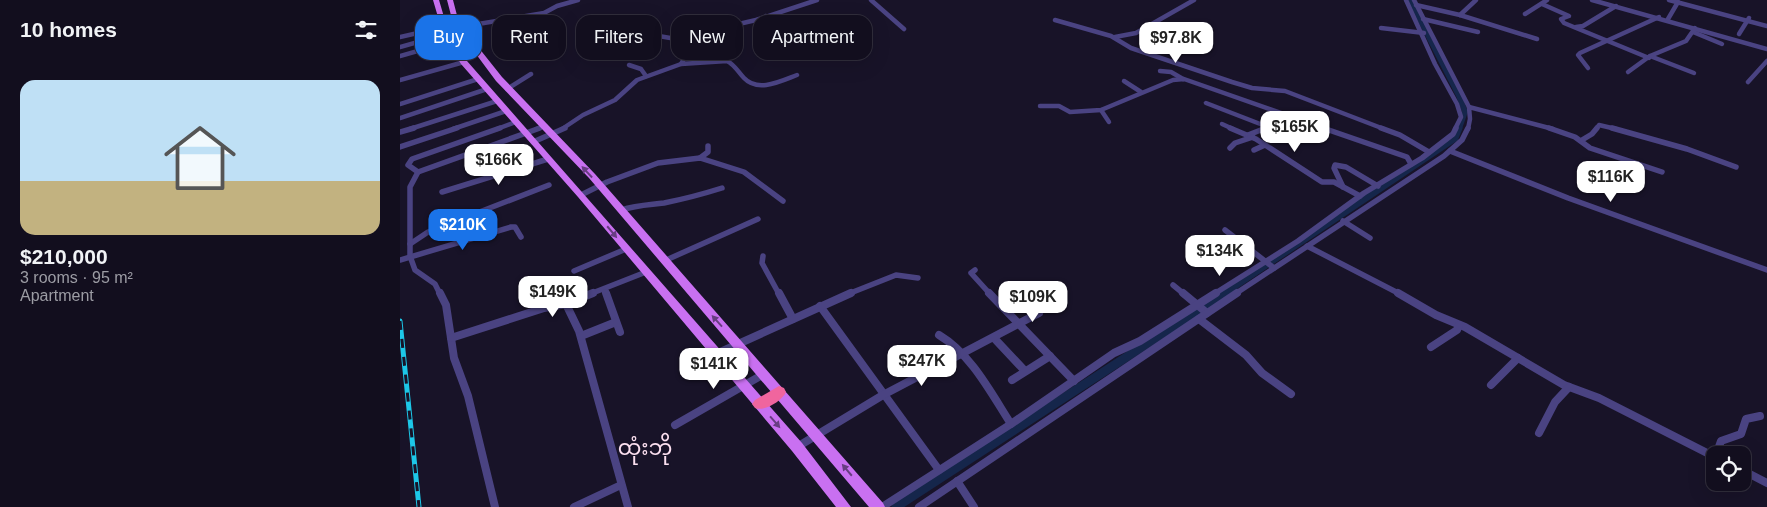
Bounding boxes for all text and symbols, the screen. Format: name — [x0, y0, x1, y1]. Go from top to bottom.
chip: Buy — [415, 15, 482, 60]
chip: Rent — [492, 15, 566, 60]
chip: Filters — [576, 15, 661, 60]
chip: New — [671, 15, 743, 60]
chip: Apartment — [753, 15, 872, 60]
icon: filters — [352, 16, 380, 44]
text: 10 homes — [20, 18, 117, 41]
pin: $97.8K — [1135, 22, 1217, 64]
text: $97.8K — [1150, 29, 1202, 46]
pin: $165K — [1260, 110, 1330, 153]
icon: home — [155, 113, 245, 203]
text: $165K — [1271, 118, 1319, 135]
pin: $166K — [464, 144, 534, 186]
text: $166K — [475, 151, 523, 168]
pin: $116K — [1576, 160, 1646, 203]
one-way arrow — [582, 166, 593, 178]
text: $116K — [1588, 168, 1634, 185]
pin: $210K — [428, 208, 498, 251]
text: $210K — [439, 216, 487, 233]
one-way arrow — [607, 226, 618, 239]
pin: $134K — [1185, 234, 1255, 277]
text: $134K — [1196, 242, 1244, 259]
text: $210,000 — [20, 245, 108, 268]
text: 3 rooms · 95 m² — [20, 269, 133, 286]
pin: $149K — [518, 276, 588, 318]
pin: $109K — [998, 280, 1068, 323]
text: $149K — [529, 283, 577, 300]
text: Apartment — [20, 287, 94, 304]
text: $109K — [1009, 288, 1057, 305]
one-way arrow — [711, 316, 723, 328]
pin: $247K — [887, 344, 957, 387]
pin: $141K — [679, 348, 749, 390]
text: $247K — [898, 352, 946, 369]
text: $141K — [690, 355, 738, 372]
one-way arrow — [769, 416, 780, 428]
district label: ထုံးဘို — [618, 432, 672, 465]
map controls — [1706, 446, 1751, 491]
button: locate — [1706, 446, 1751, 491]
one-way arrow — [842, 463, 853, 476]

